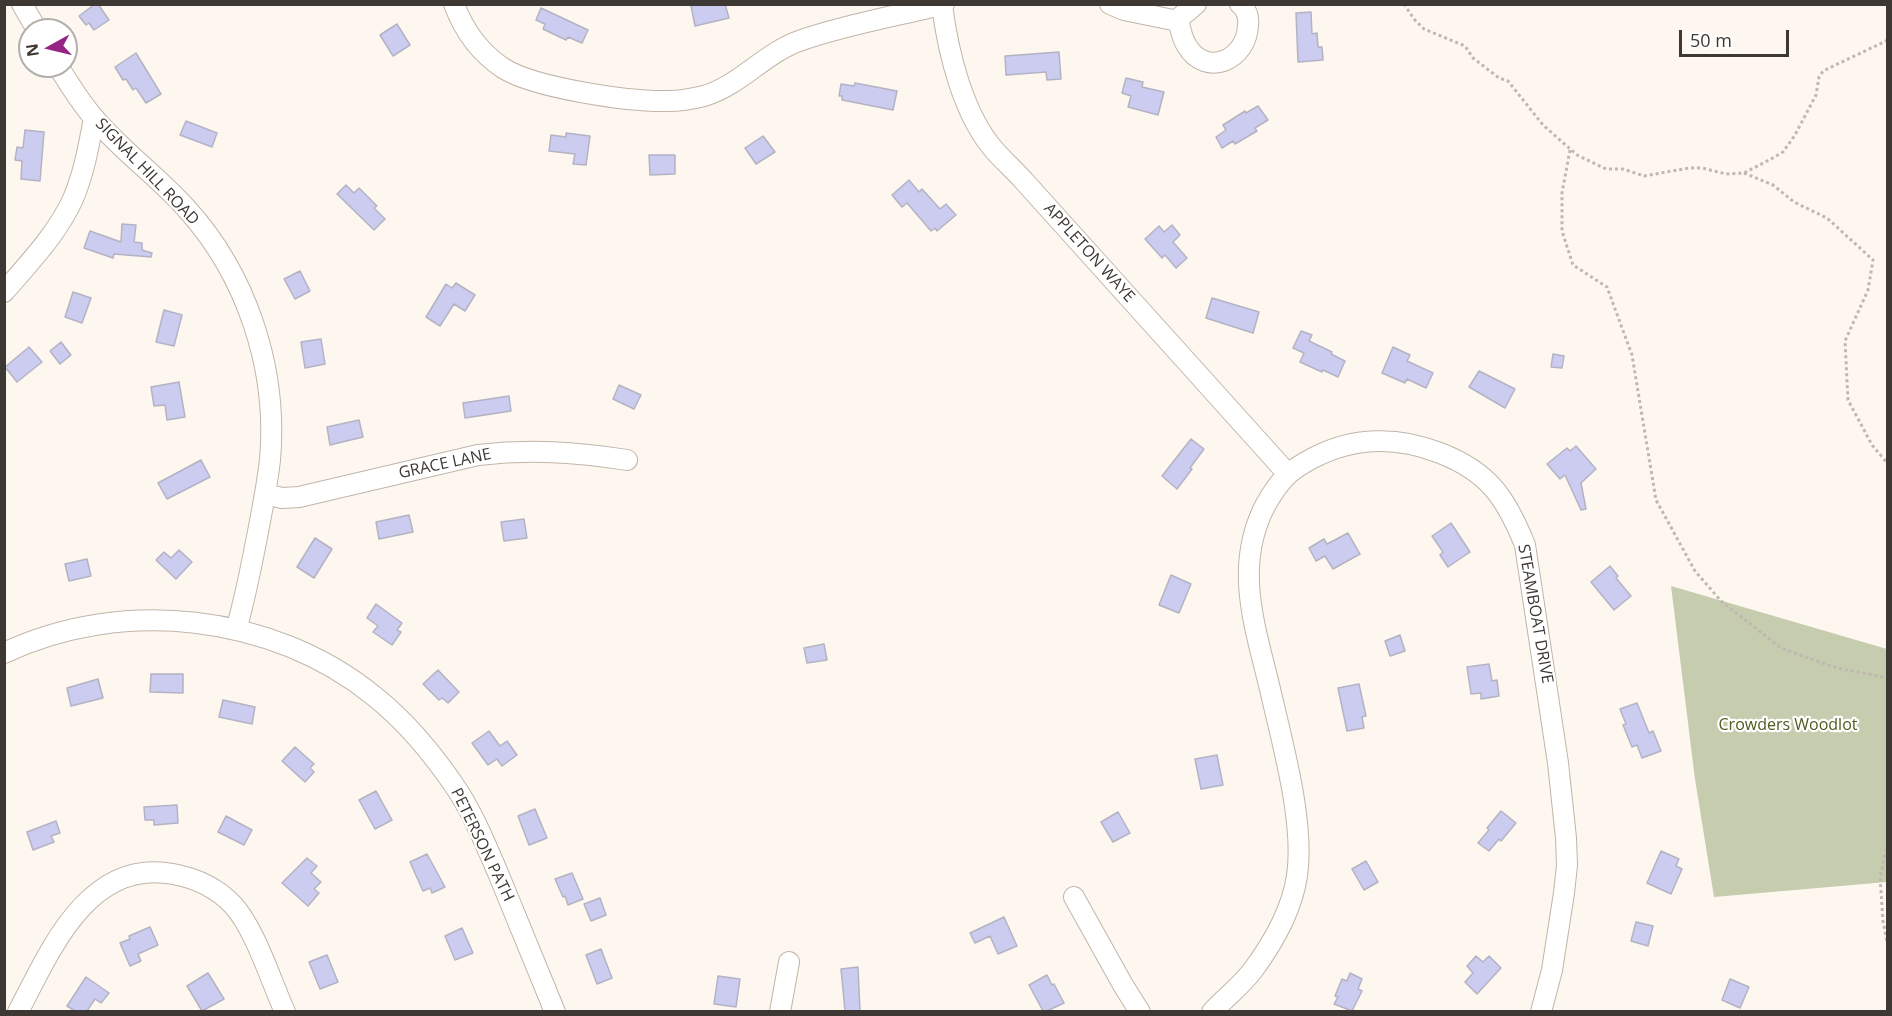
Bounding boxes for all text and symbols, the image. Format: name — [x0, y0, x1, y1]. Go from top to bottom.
north arrow — [18, 18, 78, 78]
scale bar — [1682, 18, 1792, 56]
text: 50 m — [1690, 28, 1732, 52]
text: N — [20, 42, 44, 58]
street label: SIGNAL HILL ROAD — [91, 115, 203, 229]
street label: APPLETON WAYE — [1039, 199, 1139, 307]
street label: GRACE LANE — [397, 445, 493, 483]
street label: STEAMBOAT DRIVE — [1513, 543, 1557, 685]
park label: Crowders Woodlot — [1719, 715, 1857, 735]
street label: PETERSON PATH — [446, 785, 518, 905]

